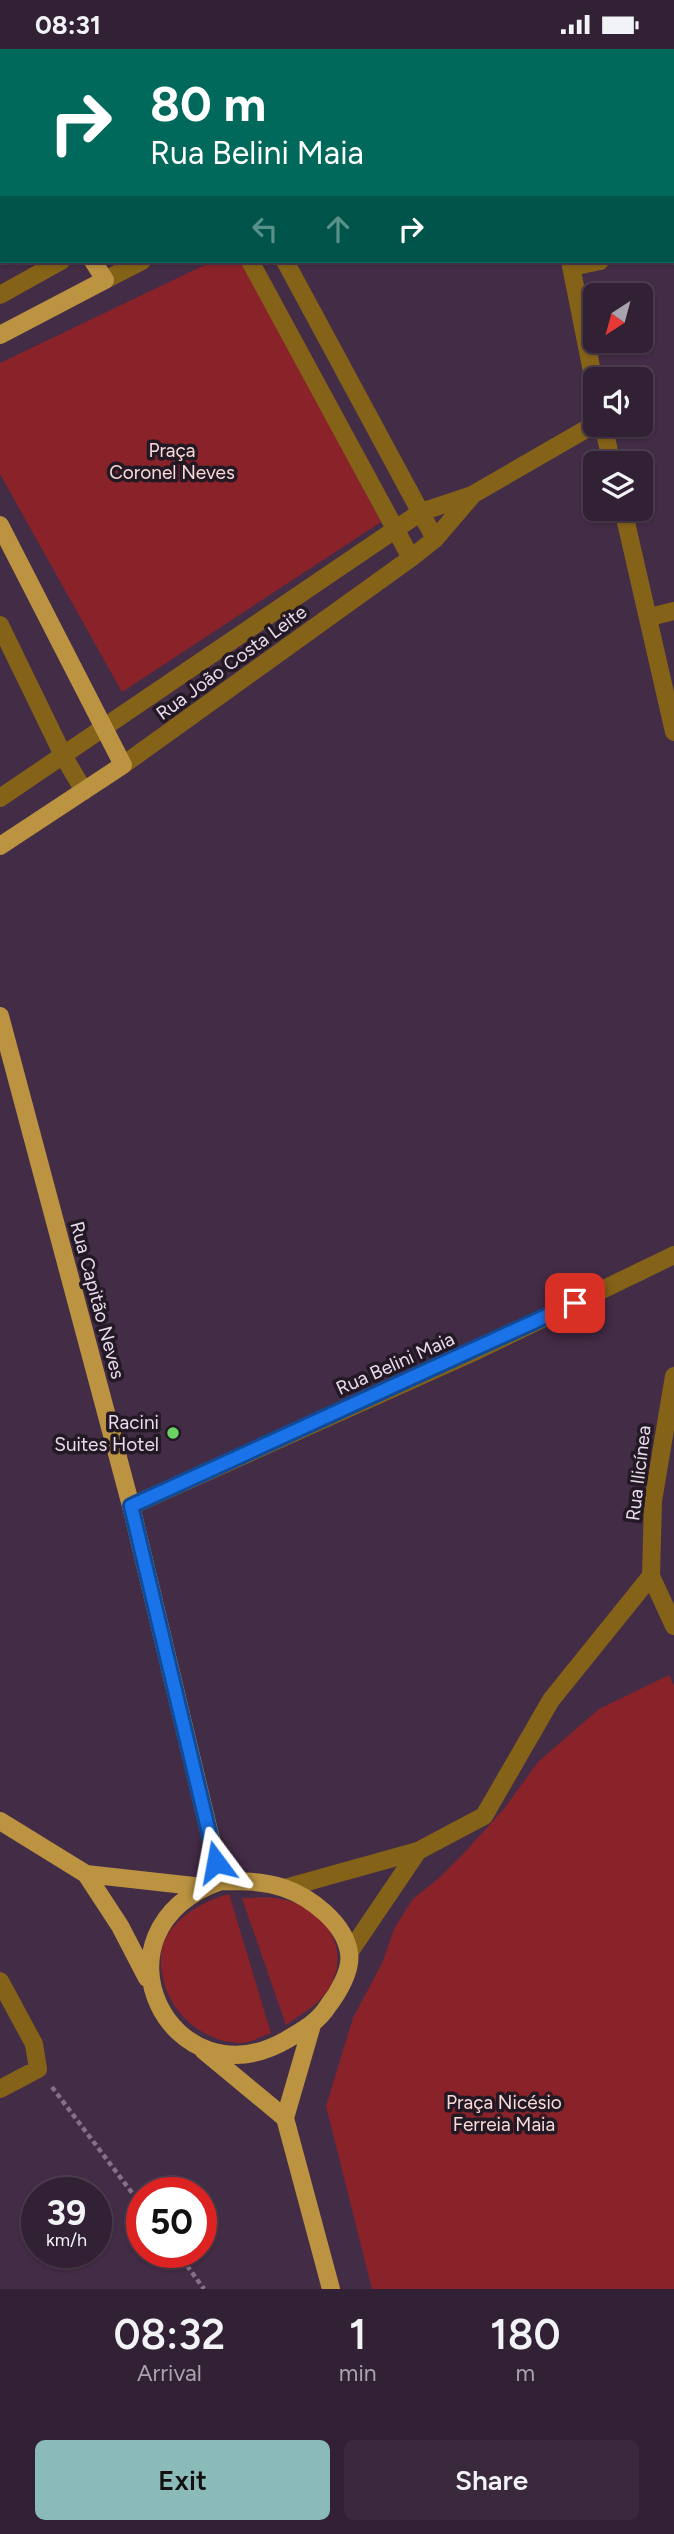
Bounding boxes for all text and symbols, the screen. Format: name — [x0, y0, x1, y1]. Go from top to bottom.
text: 08:31 — [35, 9, 101, 41]
text: 80 m — [150, 74, 266, 133]
icon: right — [35, 77, 126, 168]
text: Rua Belini Maia — [150, 134, 364, 172]
icon: left — [246, 210, 284, 248]
icon: ahead — [319, 210, 357, 248]
icon: right — [392, 210, 430, 248]
north arrow — [583, 283, 653, 353]
map controls — [583, 283, 653, 521]
button: sound — [583, 367, 653, 437]
park label: Praça Coronel Neves — [109, 439, 235, 484]
button: layers — [583, 451, 653, 521]
street label: Rua João Costa Leite — [152, 600, 311, 725]
street label: Rua Capitão Neves — [65, 1219, 130, 1382]
pin — [545, 1273, 605, 1333]
icon: arrive — [556, 1284, 594, 1322]
street label: Rua Belini Maia — [333, 1327, 458, 1400]
place label: Racini Suites Hotel — [54, 1411, 159, 1456]
street label: Rua Ilicínea — [621, 1424, 656, 1522]
marker: Racini Suites Hotel — [165, 1425, 181, 1441]
position arrow — [179, 1825, 253, 1899]
park label: Praça Nicésio Ferreia Maia — [446, 2091, 562, 2136]
speed limit sign: 50 — [126, 2177, 217, 2268]
text: 39 — [47, 2192, 86, 2234]
text: km/h — [46, 2229, 87, 2251]
text: 08:32 — [114, 2309, 225, 2360]
text: 1 — [349, 2309, 366, 2360]
text: 180 — [490, 2309, 561, 2360]
text: Arrival — [137, 2359, 202, 2387]
text: min — [339, 2359, 377, 2387]
text: m — [515, 2359, 535, 2387]
button: Exit — [35, 2440, 330, 2520]
button: Share — [344, 2440, 639, 2520]

